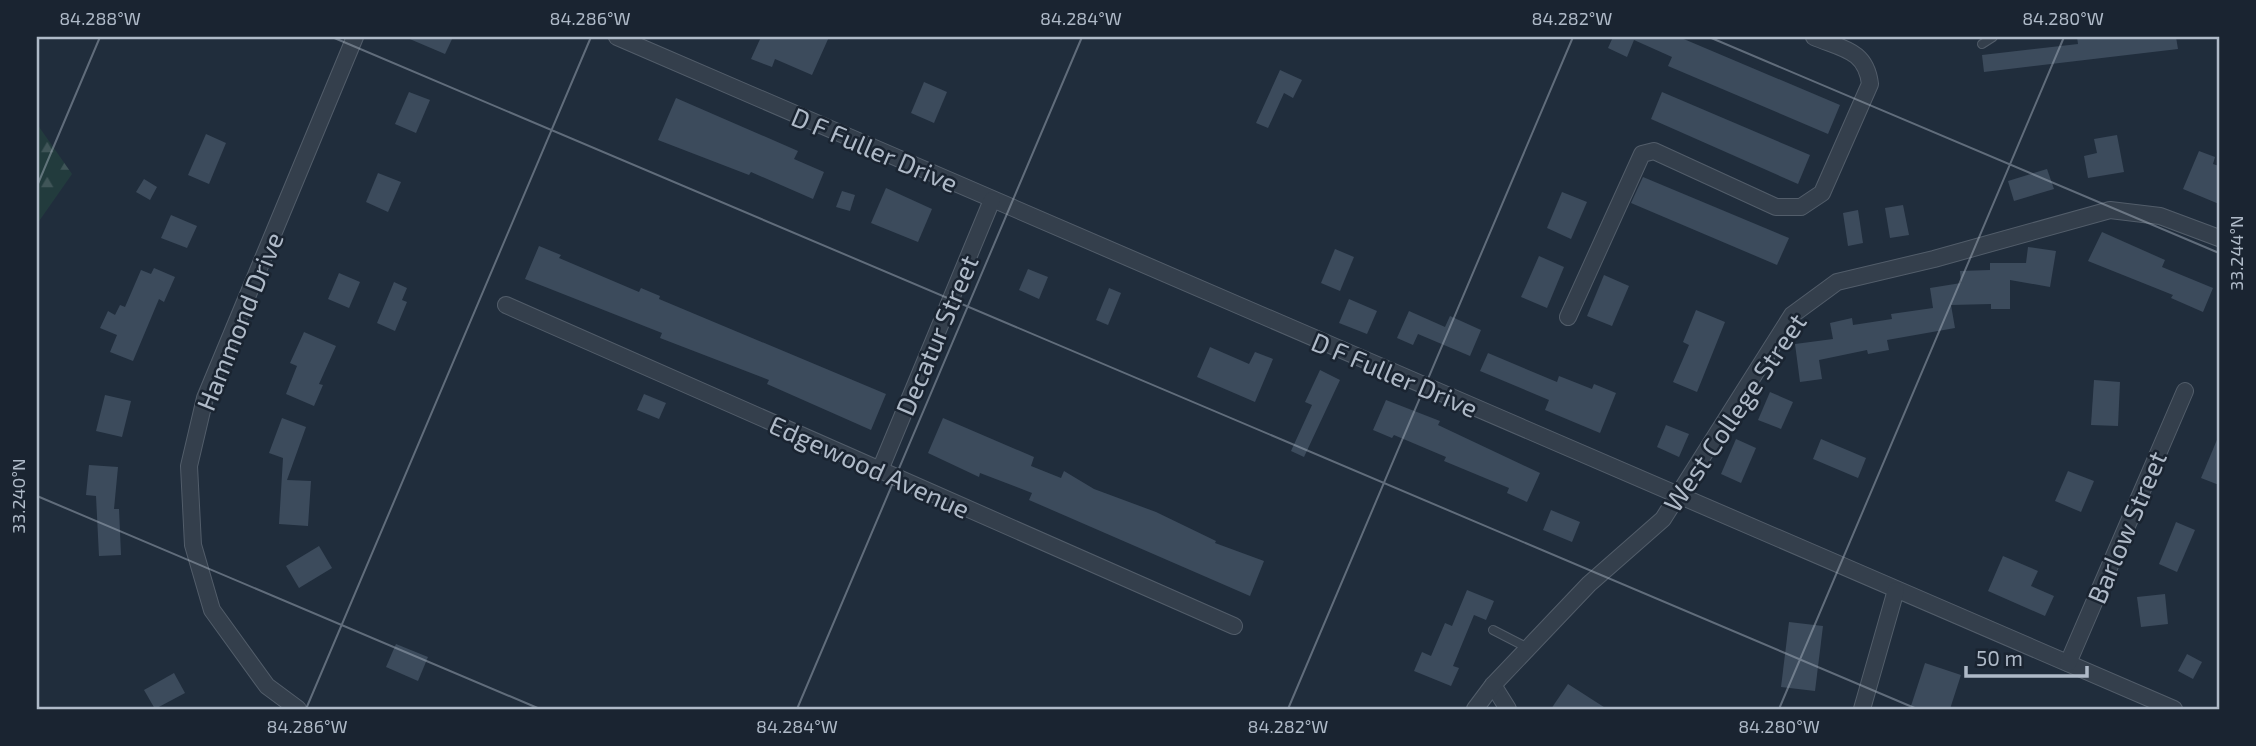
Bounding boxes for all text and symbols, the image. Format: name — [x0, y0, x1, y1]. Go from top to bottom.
text: 84.288°W — [59, 7, 141, 29]
text: 84.286°W — [549, 7, 631, 29]
text: 84.284°W — [1040, 7, 1122, 29]
text: 84.282°W — [1532, 7, 1612, 29]
text: 84.280°W — [2022, 7, 2104, 29]
street label: D F Fuller Drive — [787, 100, 963, 198]
text: 33.244°N — [2225, 215, 2247, 291]
street label: Hammond Drive — [189, 227, 289, 415]
street label: Decatur Street — [888, 250, 984, 420]
street label: West College Street — [1656, 307, 1812, 517]
street label: D F Fuller Drive — [1307, 325, 1483, 423]
street label: Edgewood Avenue — [765, 408, 975, 524]
street label: Barlow Street — [2080, 446, 2172, 608]
text: 33.240°N — [7, 458, 29, 534]
scale bar — [1966, 634, 2086, 678]
text: 50 m — [1976, 645, 2023, 670]
text: 84.286°W — [266, 715, 348, 737]
text: 84.284°W — [756, 715, 838, 737]
text: 84.282°W — [1248, 715, 1328, 737]
text: 84.280°W — [1738, 715, 1820, 737]

